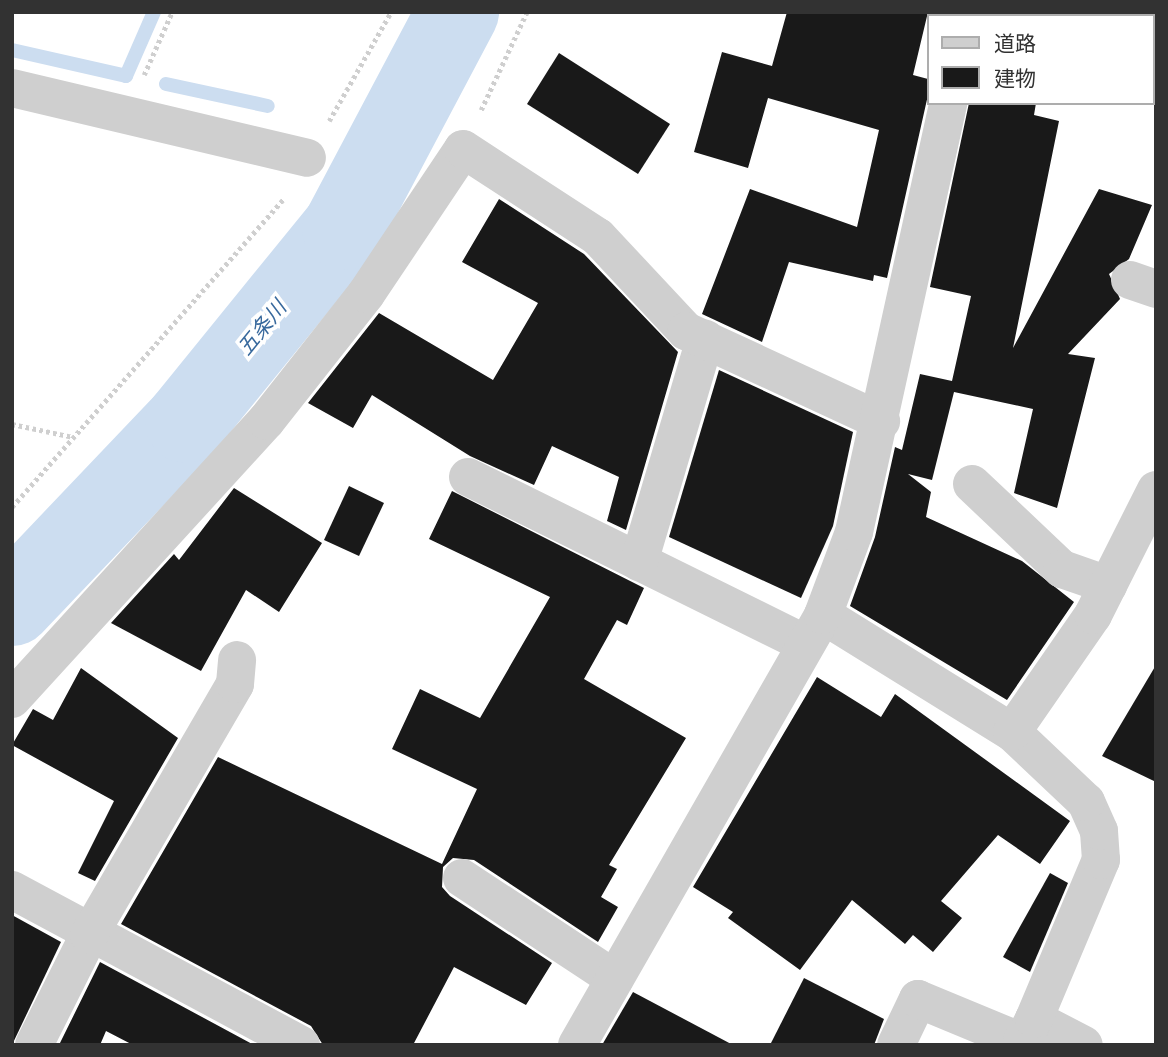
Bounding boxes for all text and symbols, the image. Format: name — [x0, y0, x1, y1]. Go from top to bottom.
legend — [926, 14, 1154, 105]
text: 道路 — [994, 29, 1036, 59]
text: 建物 — [994, 64, 1036, 94]
water label: 五条川 — [232, 296, 292, 360]

